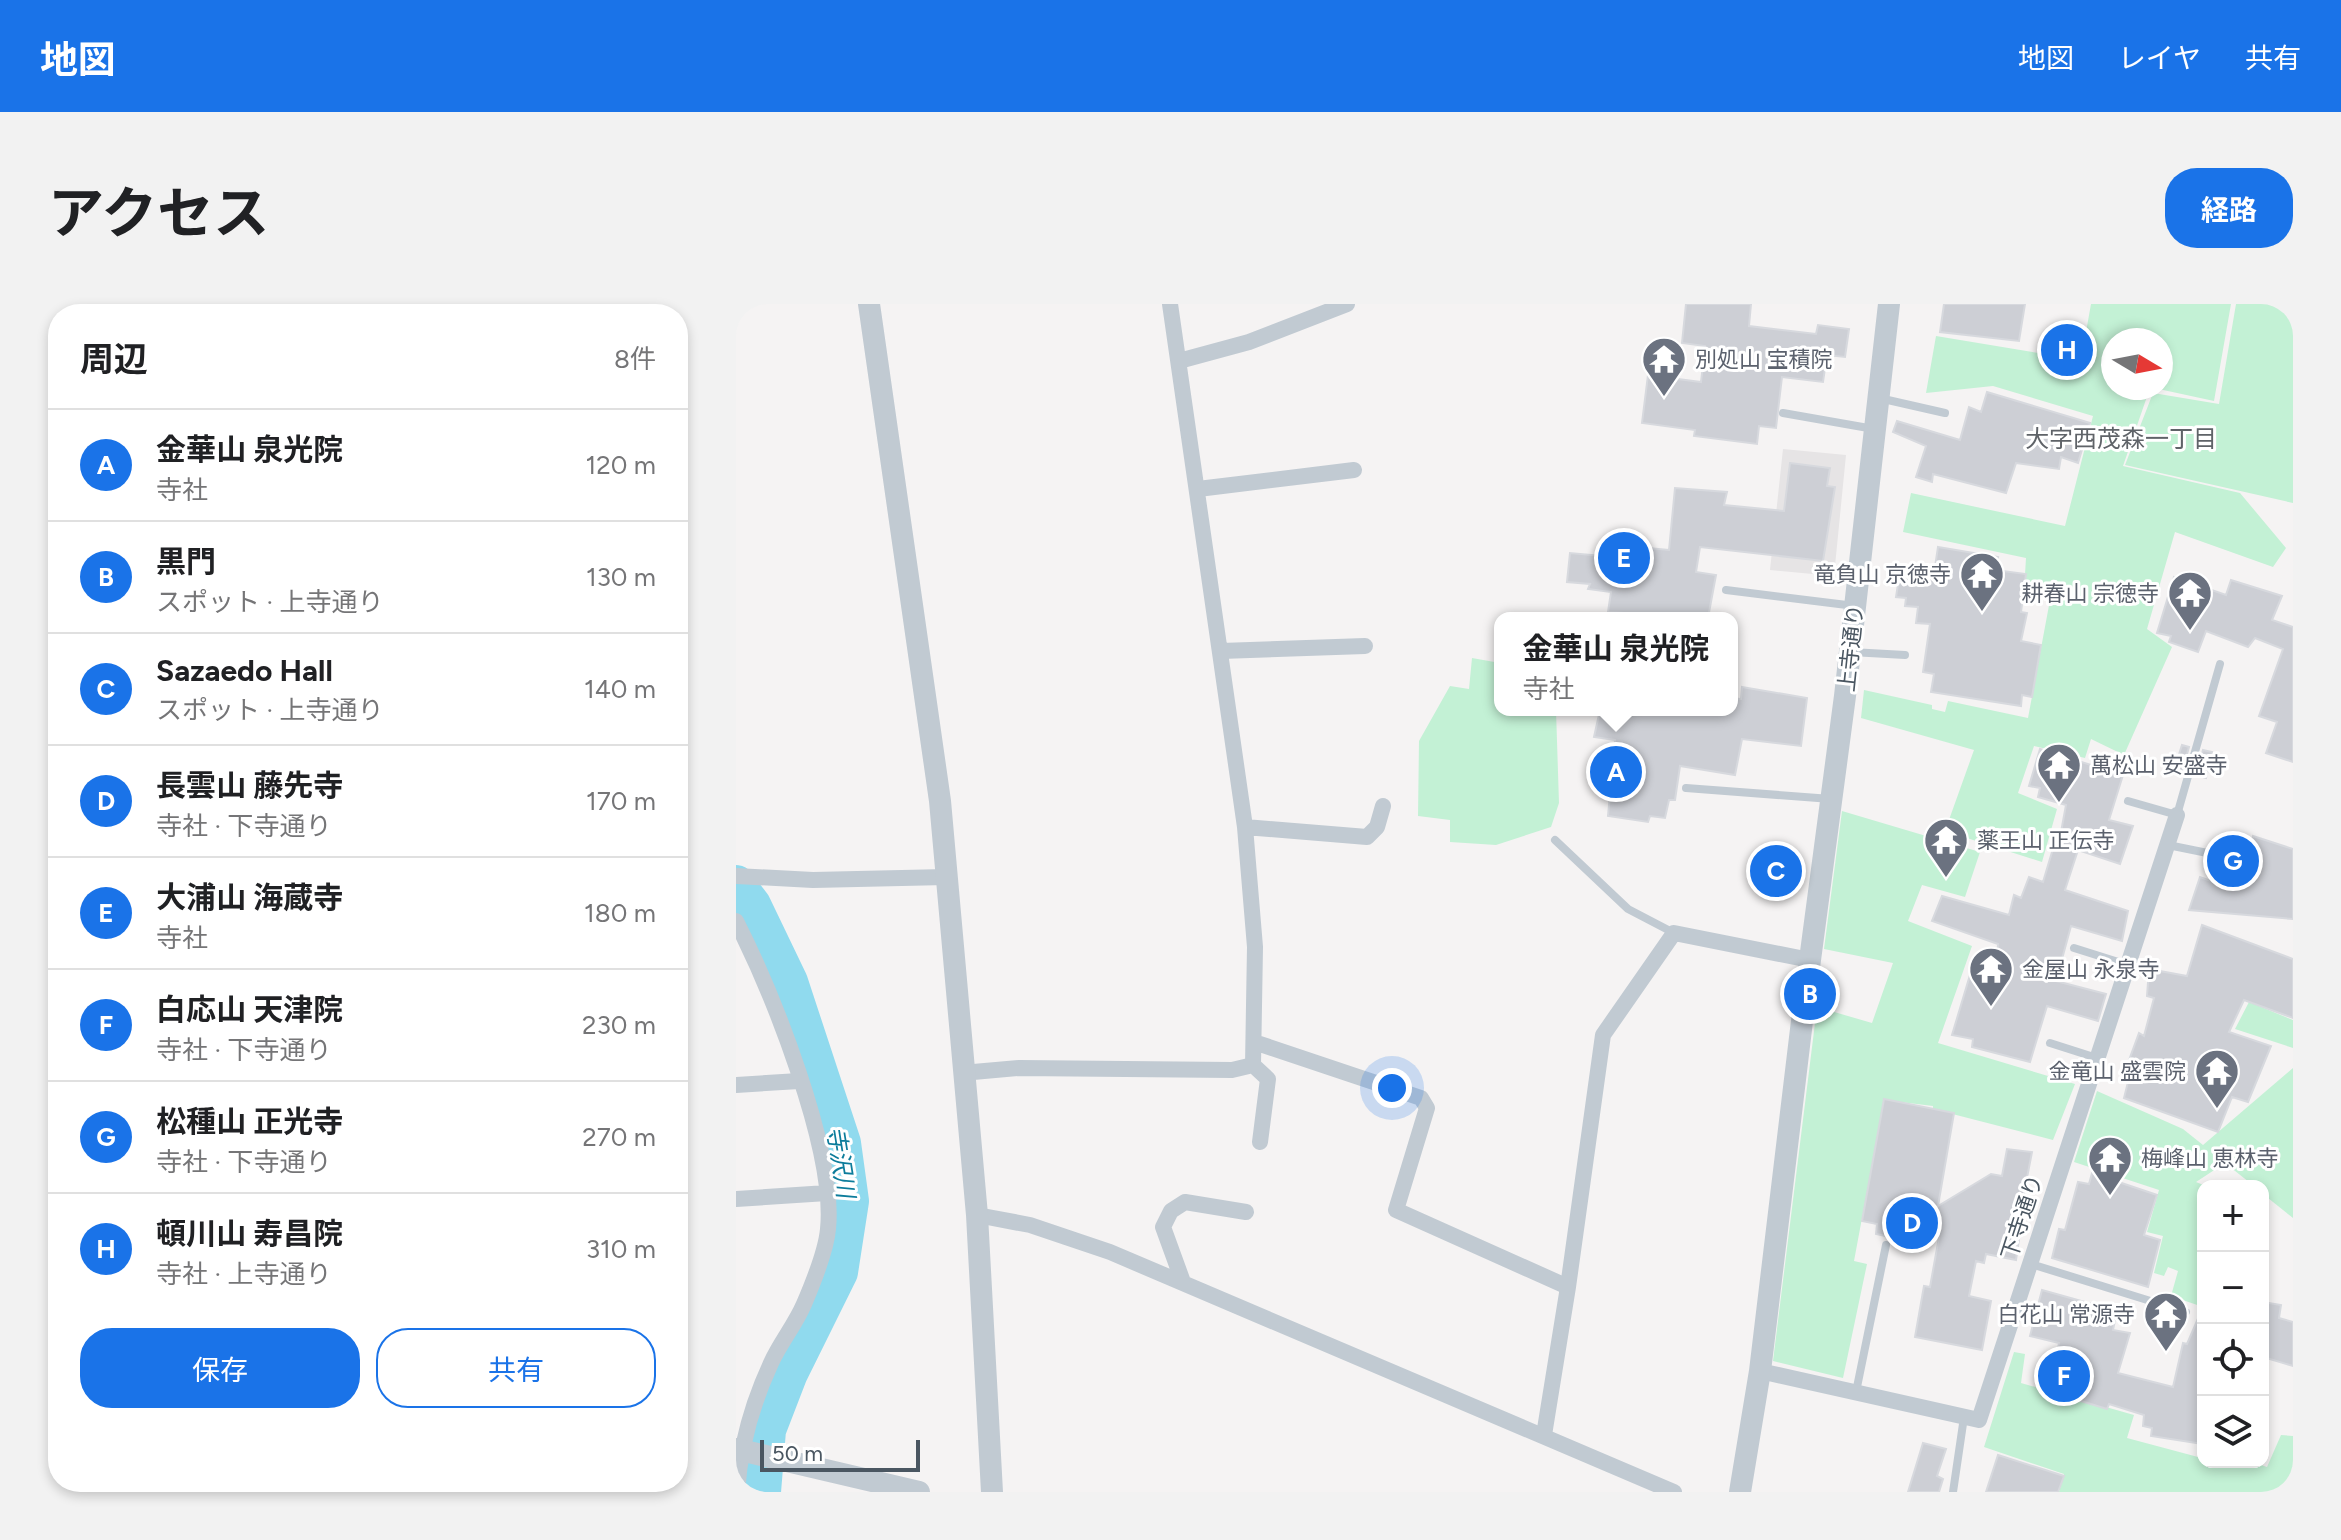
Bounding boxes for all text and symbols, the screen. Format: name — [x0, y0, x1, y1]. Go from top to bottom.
text: 地図 — [40, 37, 116, 83]
text: 地図 — [2018, 41, 2074, 75]
text: レイヤ — [2118, 41, 2201, 75]
text: 共有 — [2245, 41, 2301, 75]
button: 経路 — [2165, 168, 2293, 248]
text: アクセス — [48, 180, 269, 247]
pin: H — [2041, 320, 2093, 380]
north arrow — [2101, 328, 2173, 400]
temple icon: 別処山 宝積院 — [1640, 335, 1688, 398]
text: 周辺 — [80, 339, 148, 380]
text: 8件 — [614, 343, 656, 375]
place label: 別処山 宝積院 — [1695, 346, 1832, 373]
district label: 大字西茂森一丁目 — [2025, 424, 2217, 453]
text: 金華山 泉光院 — [156, 431, 343, 468]
text: A — [97, 449, 115, 481]
text: 120 m — [586, 449, 656, 481]
text: 寺社 — [156, 474, 208, 506]
pin: E — [1598, 528, 1650, 588]
text: 黒門 — [156, 543, 216, 580]
temple icon: 竜負山 京徳寺 — [1958, 550, 2006, 613]
text: B — [98, 561, 114, 593]
text: 130 m — [586, 561, 656, 593]
place label: 竜負山 京徳寺 — [1814, 561, 1951, 588]
temple icon: 耕春山 宗徳寺 — [2166, 569, 2214, 632]
place label: 耕春山 宗徳寺 — [2022, 580, 2159, 607]
text: スポット · 上寺通り — [156, 586, 383, 618]
street label: 上寺通り — [1833, 603, 1869, 693]
popup — [1494, 612, 1738, 716]
text: 金華山 泉光院 — [1522, 630, 1710, 667]
text: Sazaedo Hall — [156, 652, 333, 689]
text: C — [97, 673, 115, 705]
text: 140 m — [584, 673, 656, 705]
text: 寺社 — [1522, 673, 1574, 705]
text: スポット · 上寺通り — [156, 694, 383, 726]
temple icon: 萬松山 安盛寺 — [2035, 741, 2083, 804]
pin: A — [1590, 742, 1642, 802]
place label: 萬松山 安盛寺 — [2090, 752, 2227, 779]
text: 長雲山 藤先寺 — [156, 767, 343, 804]
text: D — [97, 785, 115, 817]
text: 170 m — [586, 785, 656, 817]
text: 寺社 · 下寺通り — [156, 810, 331, 842]
temple icon: 薬王山 正伝寺 — [1922, 816, 1970, 879]
place label: 薬王山 正伝寺 — [1977, 827, 2114, 854]
pin: G — [2207, 831, 2259, 891]
pin: C — [1750, 841, 1802, 901]
text: 大浦山 海蔵寺 — [156, 879, 343, 916]
text: E — [98, 897, 114, 929]
text: 180 m — [584, 897, 656, 929]
text: 寺社 — [156, 922, 208, 954]
temple icon: 金屋山 永泉寺 — [1967, 945, 2015, 1008]
place label: 金屋山 永泉寺 — [2022, 956, 2159, 983]
pin: B — [1784, 964, 1836, 1024]
text: 白応山 天津院 — [156, 991, 343, 1028]
text: F — [99, 1009, 113, 1041]
text: 230 m — [582, 1009, 656, 1041]
text: 寺社 · 下寺通り — [156, 1034, 331, 1066]
temple icon: 金竜山 盛雲院 — [2193, 1047, 2241, 1110]
place label: 金竜山 盛雲院 — [2049, 1058, 2186, 1085]
your location — [1372, 1068, 1412, 1108]
text: 松種山 正光寺 — [156, 1103, 343, 1140]
text: G — [96, 1121, 116, 1153]
text: 270 m — [582, 1121, 656, 1153]
water label: 寺沢川 — [821, 1124, 861, 1203]
temple icon: 梅峰山 恵林寺 — [2086, 1134, 2134, 1197]
place label: 梅峰山 恵林寺 — [2141, 1145, 2278, 1172]
text: 寺社 · 下寺通り — [156, 1146, 331, 1178]
street label: 下寺通り — [1996, 1171, 2048, 1263]
map controls — [2197, 1180, 2269, 1468]
button: + — [2197, 1180, 2269, 1252]
pin: D — [1886, 1193, 1938, 1253]
text: 頓川山 寿昌院 — [156, 1215, 343, 1252]
text: H — [96, 1233, 116, 1265]
text: 310 m — [586, 1233, 656, 1265]
button: − — [2197, 1252, 2269, 1324]
text: 寺社 · 上寺通り — [156, 1258, 331, 1290]
temple icon: 白花山 常源寺 — [2142, 1290, 2190, 1353]
place label: 白花山 常源寺 — [1998, 1301, 2135, 1328]
button: locate — [2197, 1324, 2269, 1396]
button: 保存 — [80, 1328, 360, 1408]
button: 共有 — [376, 1328, 656, 1408]
pin: F — [2038, 1346, 2090, 1406]
button: layers — [2197, 1396, 2269, 1468]
scale bar — [760, 1436, 920, 1472]
text: 50 m — [772, 1440, 823, 1467]

